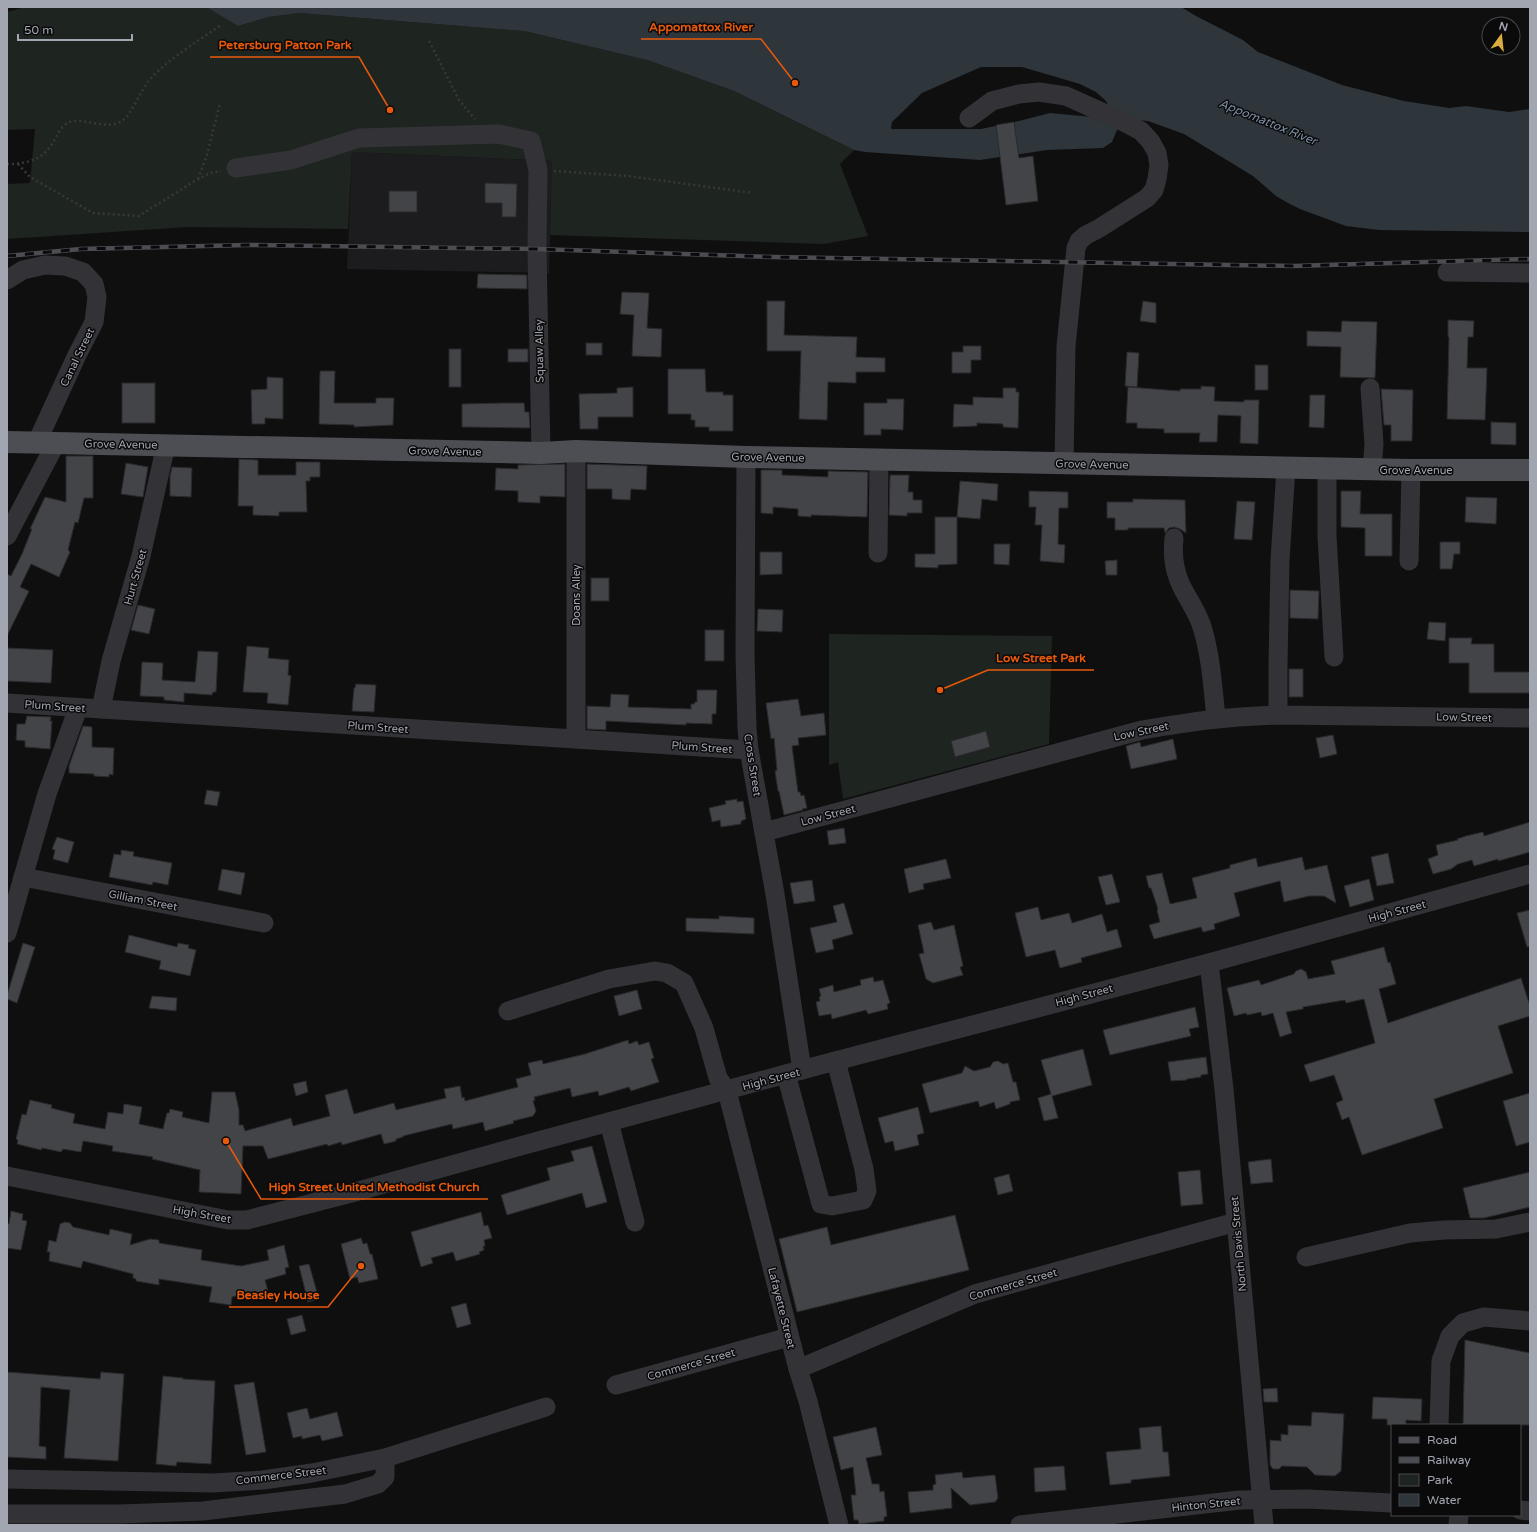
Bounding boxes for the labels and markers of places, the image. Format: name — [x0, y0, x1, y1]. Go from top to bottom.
callout: Appomattox River — [641, 15, 761, 39]
callout: Petersburg Patton Park — [210, 33, 359, 57]
callout: Low Street Park — [988, 646, 1094, 670]
callout: High Street United Methodist Church — [261, 1175, 488, 1199]
callout: Beasley House — [229, 1283, 328, 1307]

